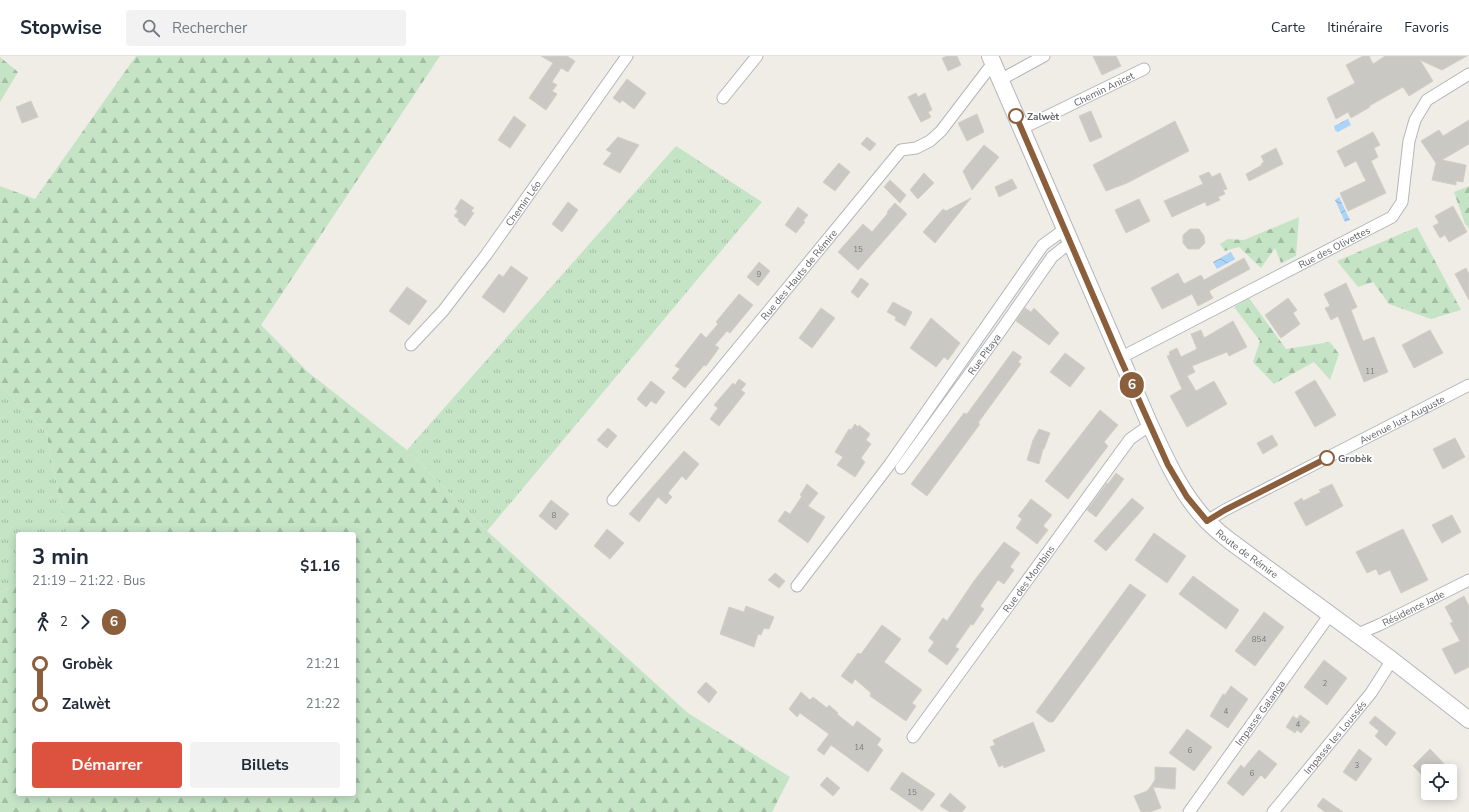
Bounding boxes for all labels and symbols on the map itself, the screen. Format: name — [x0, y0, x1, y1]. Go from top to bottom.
street label: Chemin Anicet — [1072, 69, 1137, 110]
marker: Zalwèt — [1008, 108, 1024, 124]
place label: Zalwèt — [1027, 110, 1059, 124]
street label: Chemin Léo — [503, 177, 545, 229]
street label: Rue des Olivettes — [1296, 223, 1373, 272]
street label: Rue des Hauts de Rémire — [758, 227, 841, 323]
house number: 15 — [853, 244, 863, 255]
house number: 9 — [757, 269, 762, 280]
street label: Rue Pitaya — [965, 331, 1004, 378]
house number: 11 — [1365, 366, 1375, 377]
line badge: 6 — [1119, 372, 1145, 398]
street label: Avenue Just Auguste — [1357, 392, 1448, 448]
marker: Grobèk — [1319, 450, 1335, 466]
place label: Grobèk — [1338, 452, 1372, 466]
house number: 8 — [552, 510, 557, 521]
street label: Route de Rémire — [1212, 526, 1281, 582]
street label: Rue des Mombins — [1000, 542, 1059, 616]
street label: Résidence Jade — [1380, 587, 1447, 630]
house number: 854 — [1252, 634, 1266, 645]
street label: Impasse Galanga — [1232, 678, 1289, 749]
house number: 2 — [1323, 678, 1328, 689]
street label: Impasse les Loussés — [1301, 698, 1370, 778]
house number: 4 — [1224, 706, 1229, 717]
house number: 4 — [1296, 719, 1301, 730]
house number: 14 — [854, 742, 864, 753]
house number: 6 — [1188, 745, 1193, 756]
house number: 3 — [1355, 760, 1360, 771]
house number: 6 — [1250, 768, 1255, 779]
house number: 15 — [907, 787, 917, 798]

